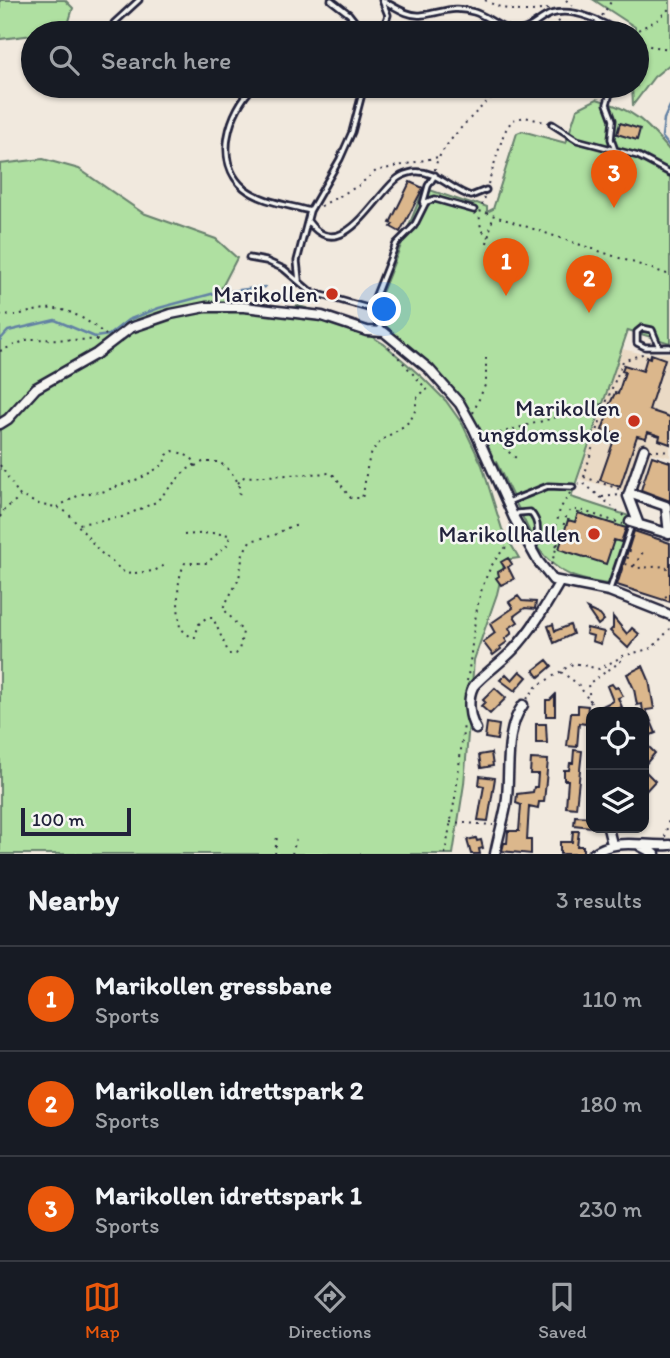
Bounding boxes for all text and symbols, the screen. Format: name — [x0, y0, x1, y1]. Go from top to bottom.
search box — [21, 21, 649, 98]
icon: search — [45, 41, 83, 79]
text: Search here — [101, 44, 231, 76]
pin: 3 — [591, 150, 637, 208]
pin: 1 — [483, 238, 529, 296]
pin: 2 — [566, 255, 612, 313]
place label: Marikollen — [213, 280, 318, 308]
marker: Marikollen — [324, 286, 340, 302]
your location — [367, 292, 401, 326]
place label: Marikollen ungdomsskole — [477, 394, 620, 448]
marker: Marikollen ungdomsskole — [626, 413, 642, 429]
place label: Marikollhallen — [439, 520, 580, 548]
marker: Marikollhallen — [586, 526, 602, 542]
map controls — [586, 707, 649, 833]
button: locate — [586, 707, 649, 770]
button: layers — [586, 770, 649, 833]
scale bar — [21, 805, 131, 837]
text: 100 m — [32, 808, 84, 831]
text: Nearby — [28, 881, 119, 918]
text: 3 results — [556, 886, 642, 914]
text: Marikollen gressbane — [95, 969, 332, 1001]
text: 1 — [46, 985, 56, 1013]
text: 110 m — [582, 985, 642, 1013]
text: Sports — [95, 1001, 159, 1029]
text: Marikollen idrettspark 2 — [95, 1074, 363, 1106]
text: 2 — [45, 1090, 57, 1118]
text: 180 m — [580, 1090, 642, 1118]
text: Sports — [95, 1106, 159, 1134]
text: Marikollen idrettspark 1 — [95, 1179, 362, 1211]
text: 3 — [45, 1195, 57, 1223]
text: 230 m — [579, 1195, 642, 1223]
text: Sports — [95, 1211, 159, 1239]
tab: Map — [83, 1278, 121, 1343]
tab: Directions — [288, 1278, 372, 1343]
tab: Saved — [538, 1278, 587, 1343]

